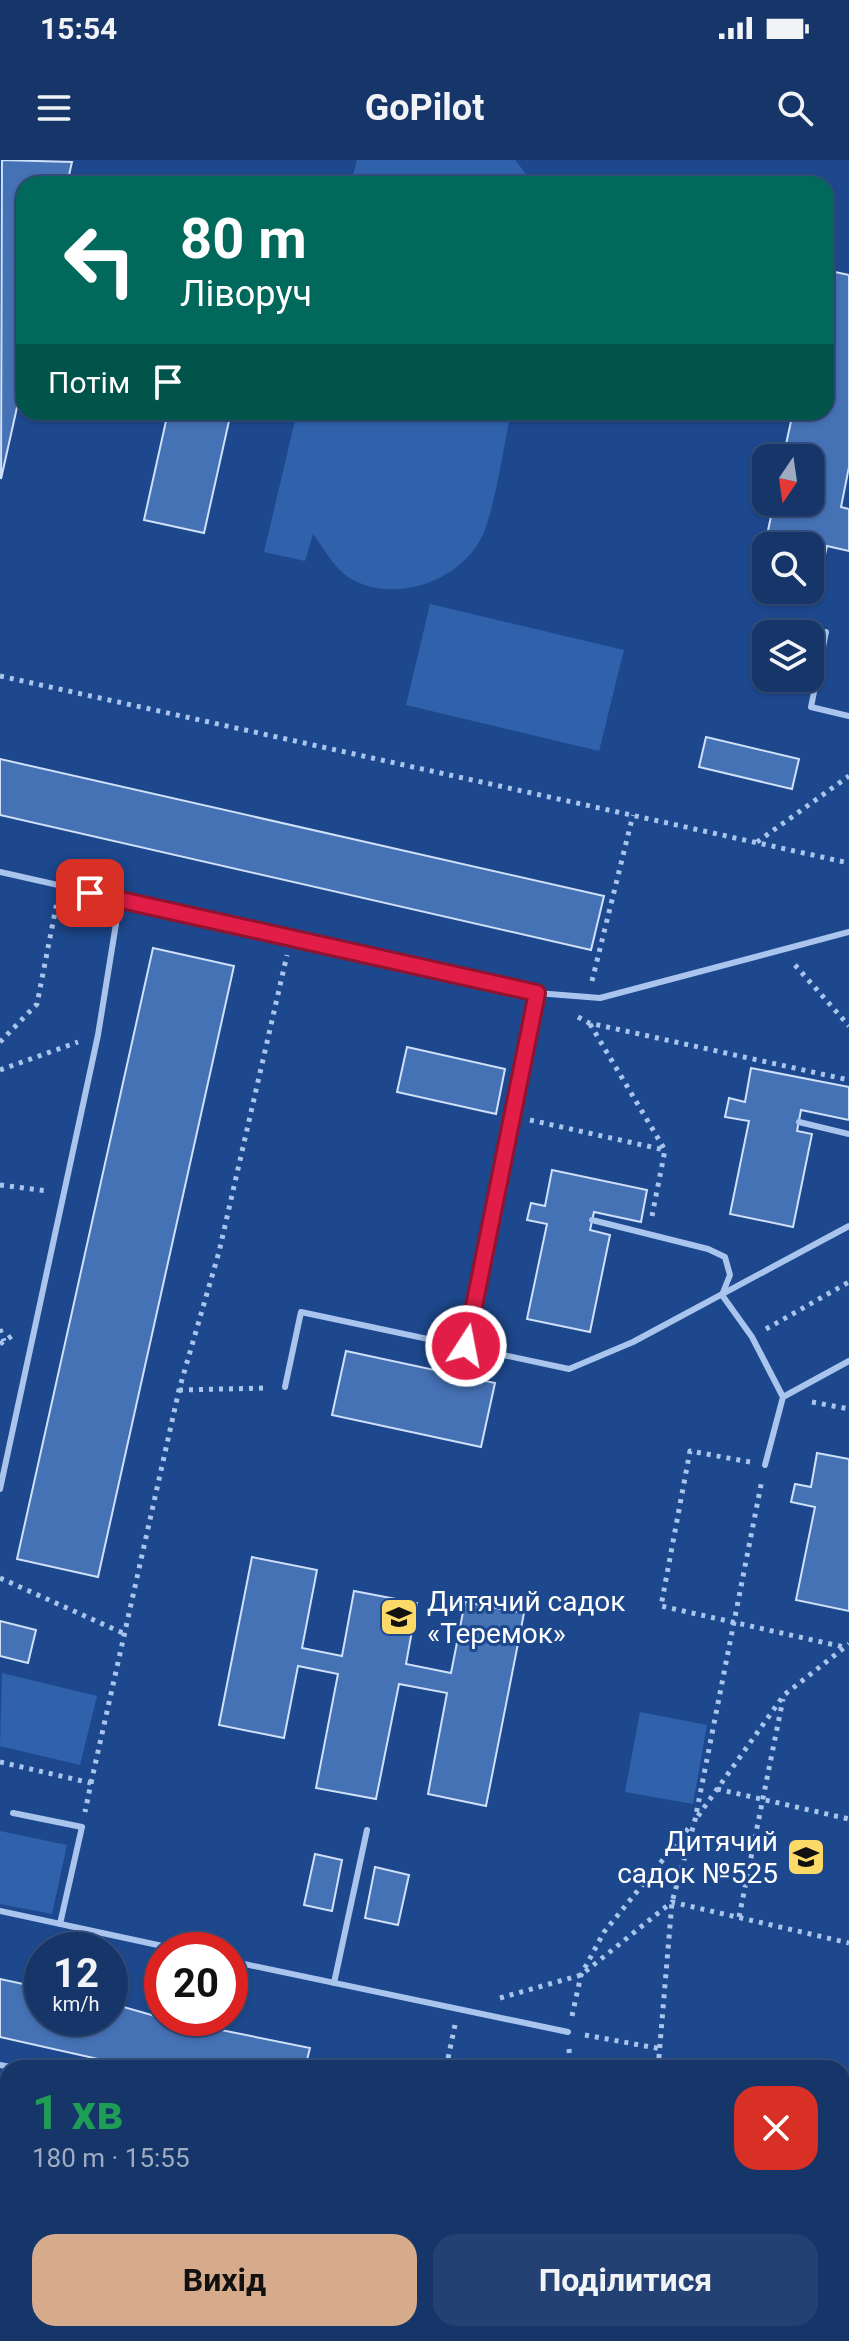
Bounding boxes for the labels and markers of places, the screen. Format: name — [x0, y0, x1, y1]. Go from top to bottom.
pin — [56, 859, 124, 927]
place label: Дитячий садок «Теремок» — [427, 1585, 625, 1650]
school or university icon: Дитячий садок «Теремок» — [378, 1596, 420, 1638]
place label: Дитячий садок №525 — [617, 1825, 778, 1890]
school or university icon: Дитячий садок №525 — [785, 1836, 827, 1878]

